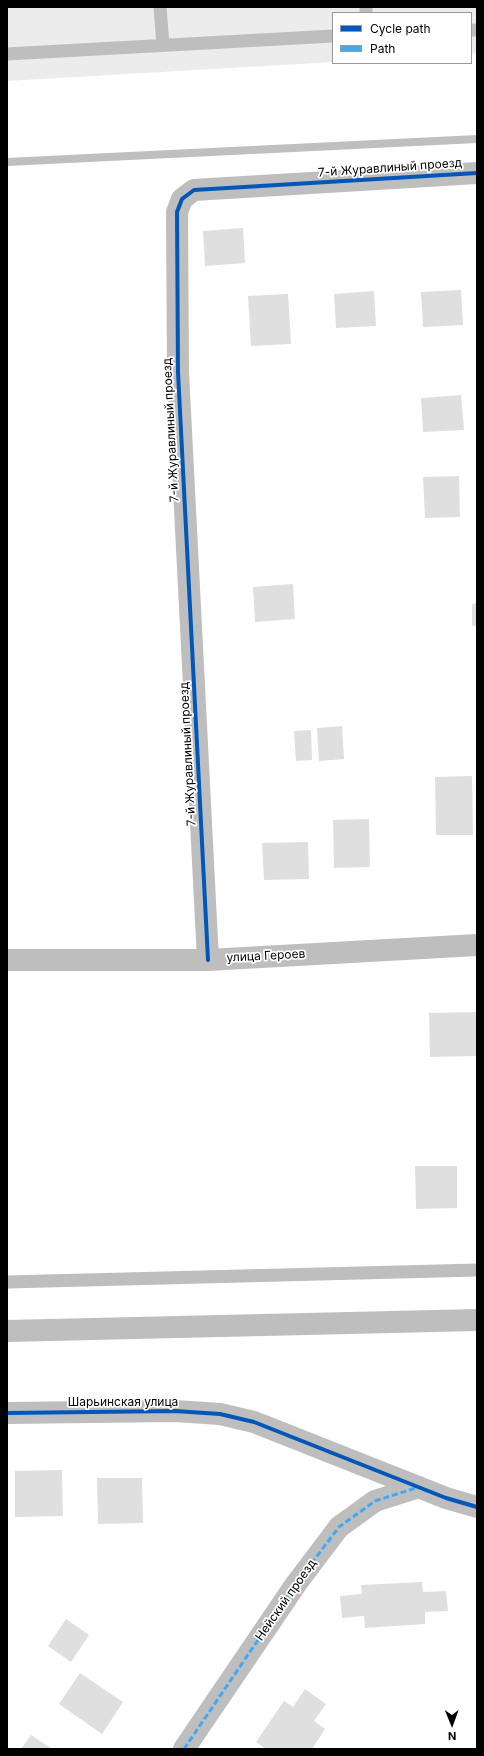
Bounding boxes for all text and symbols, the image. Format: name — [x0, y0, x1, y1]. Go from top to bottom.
legend — [332, 12, 472, 64]
text: Cycle path — [370, 21, 431, 36]
text: Path — [370, 41, 395, 56]
street label: 7-й Журавлиный проезд — [317, 156, 463, 180]
street label: 7-й Журавлиный проезд — [160, 357, 182, 503]
street label: 7-й Журавлиный проезд — [177, 681, 199, 827]
street label: улица Героев — [226, 947, 306, 965]
street label: Шарьинская улица — [68, 1395, 178, 1409]
street label: Нейский проезд — [253, 1557, 319, 1643]
north arrow — [432, 1704, 472, 1744]
text: N — [448, 1729, 457, 1743]

